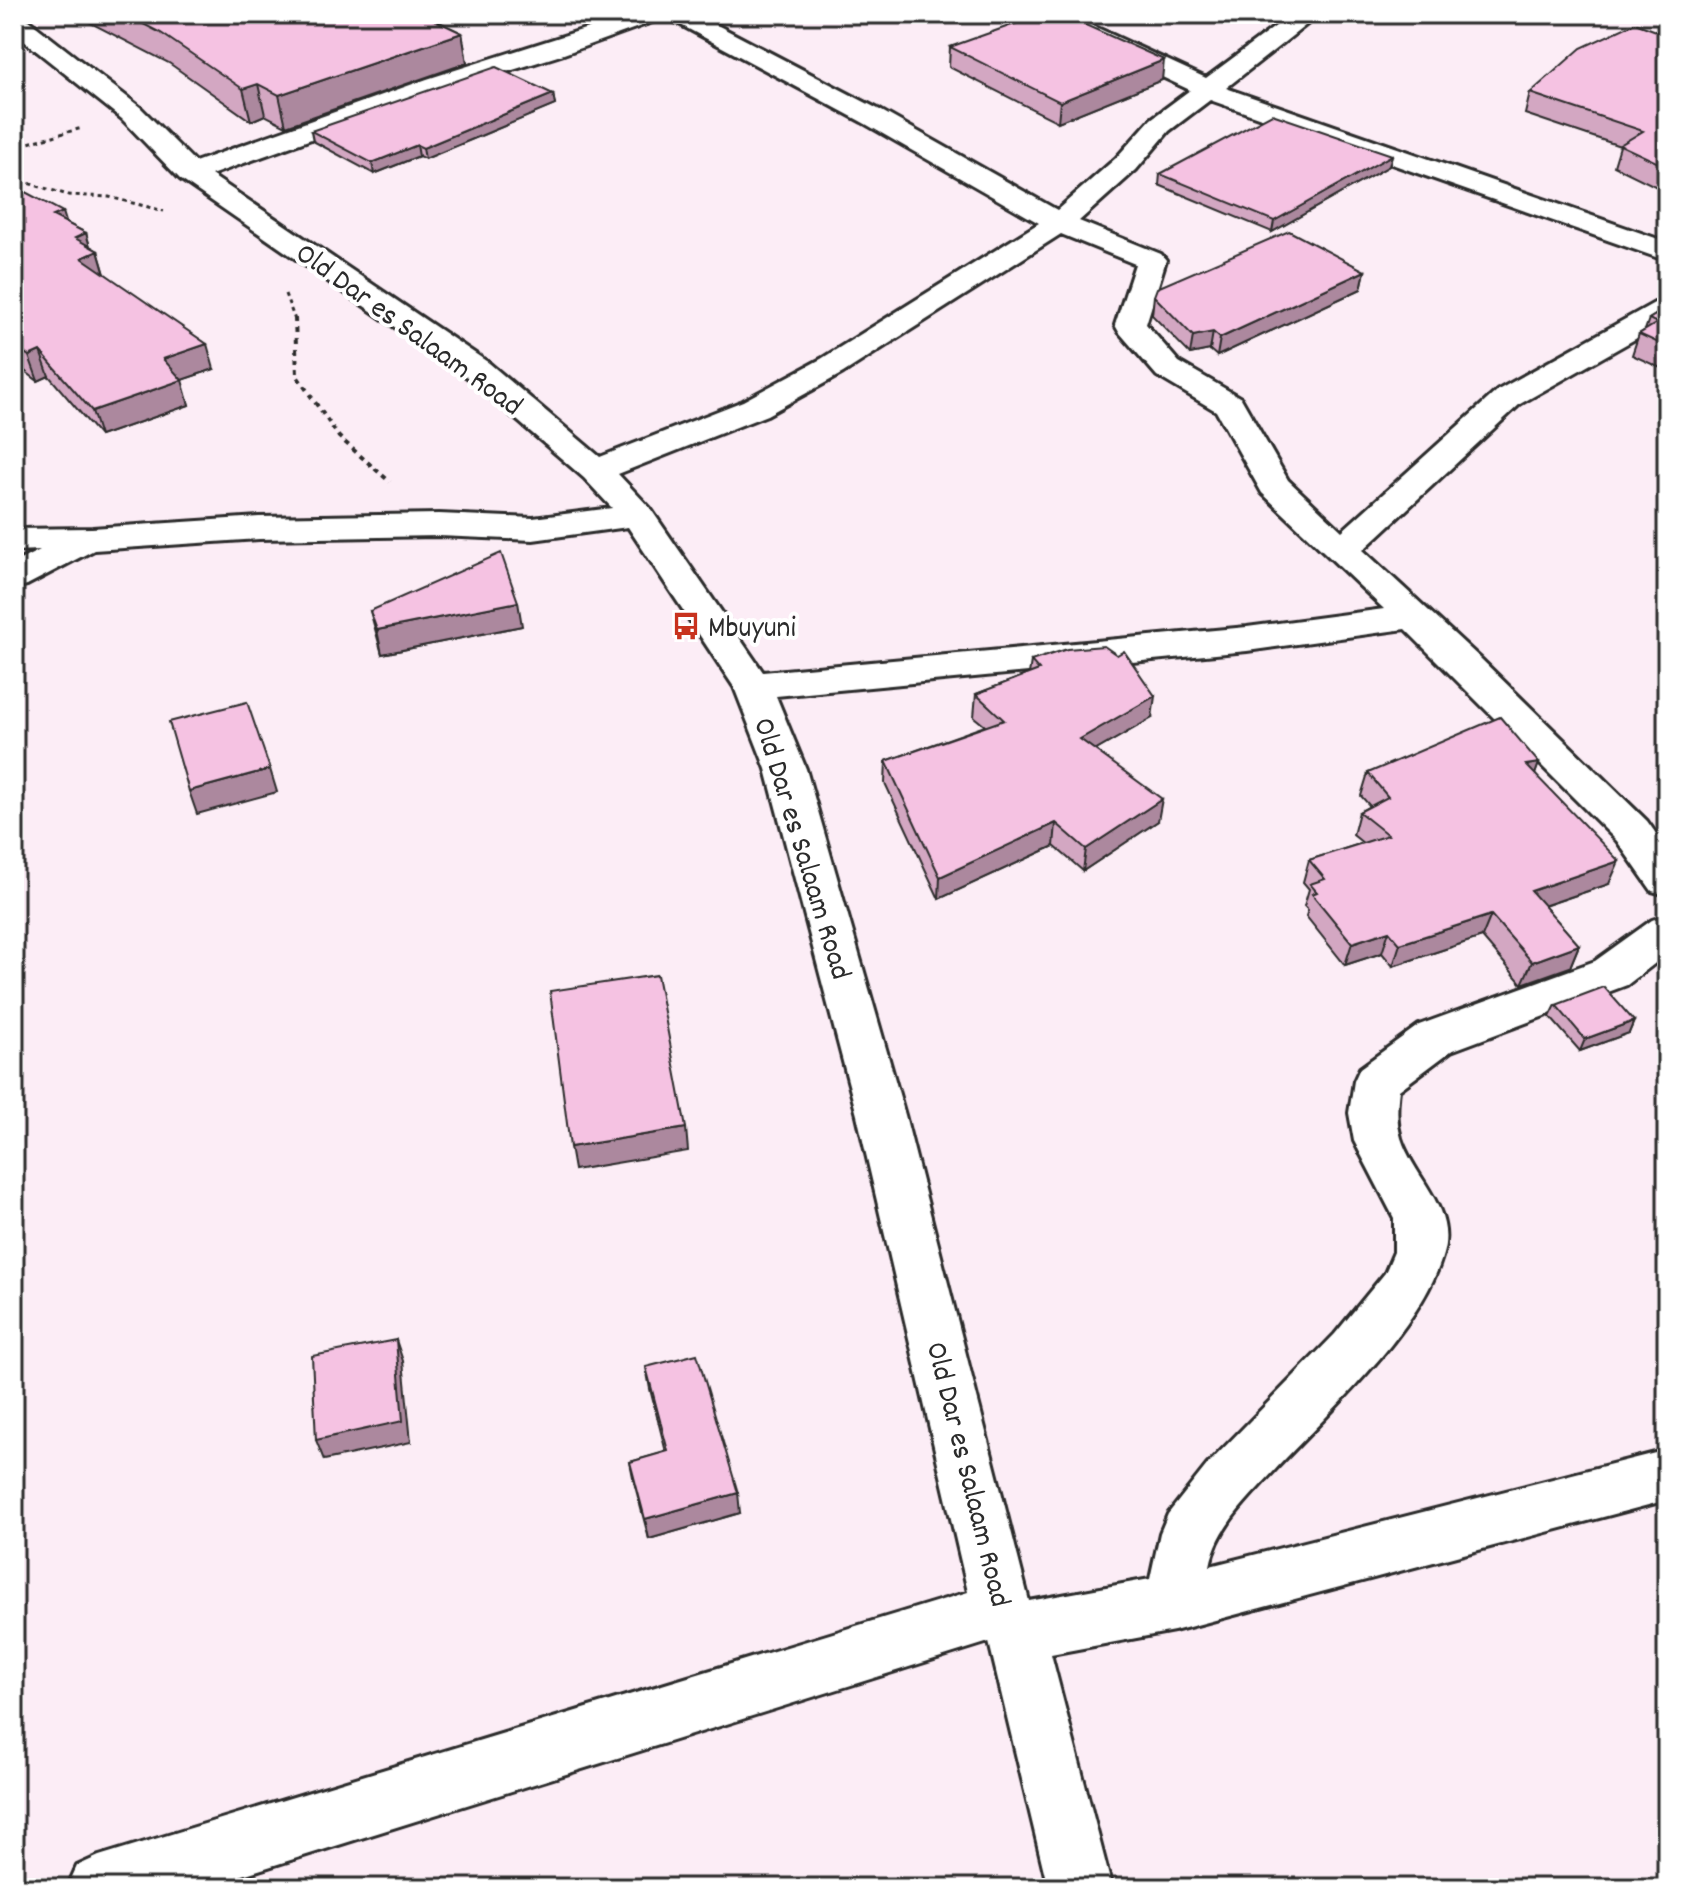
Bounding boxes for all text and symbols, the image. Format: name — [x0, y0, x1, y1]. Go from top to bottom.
street label: Old Dar es Salaam Road — [285, 234, 530, 429]
place label: Mbuyuni — [708, 609, 796, 652]
bus stop icon: Mbuyuni — [671, 611, 701, 641]
street label: Old Dar es Salaam Road — [739, 713, 860, 986]
street label: Old Dar es Salaam Road — [912, 1338, 1019, 1612]

